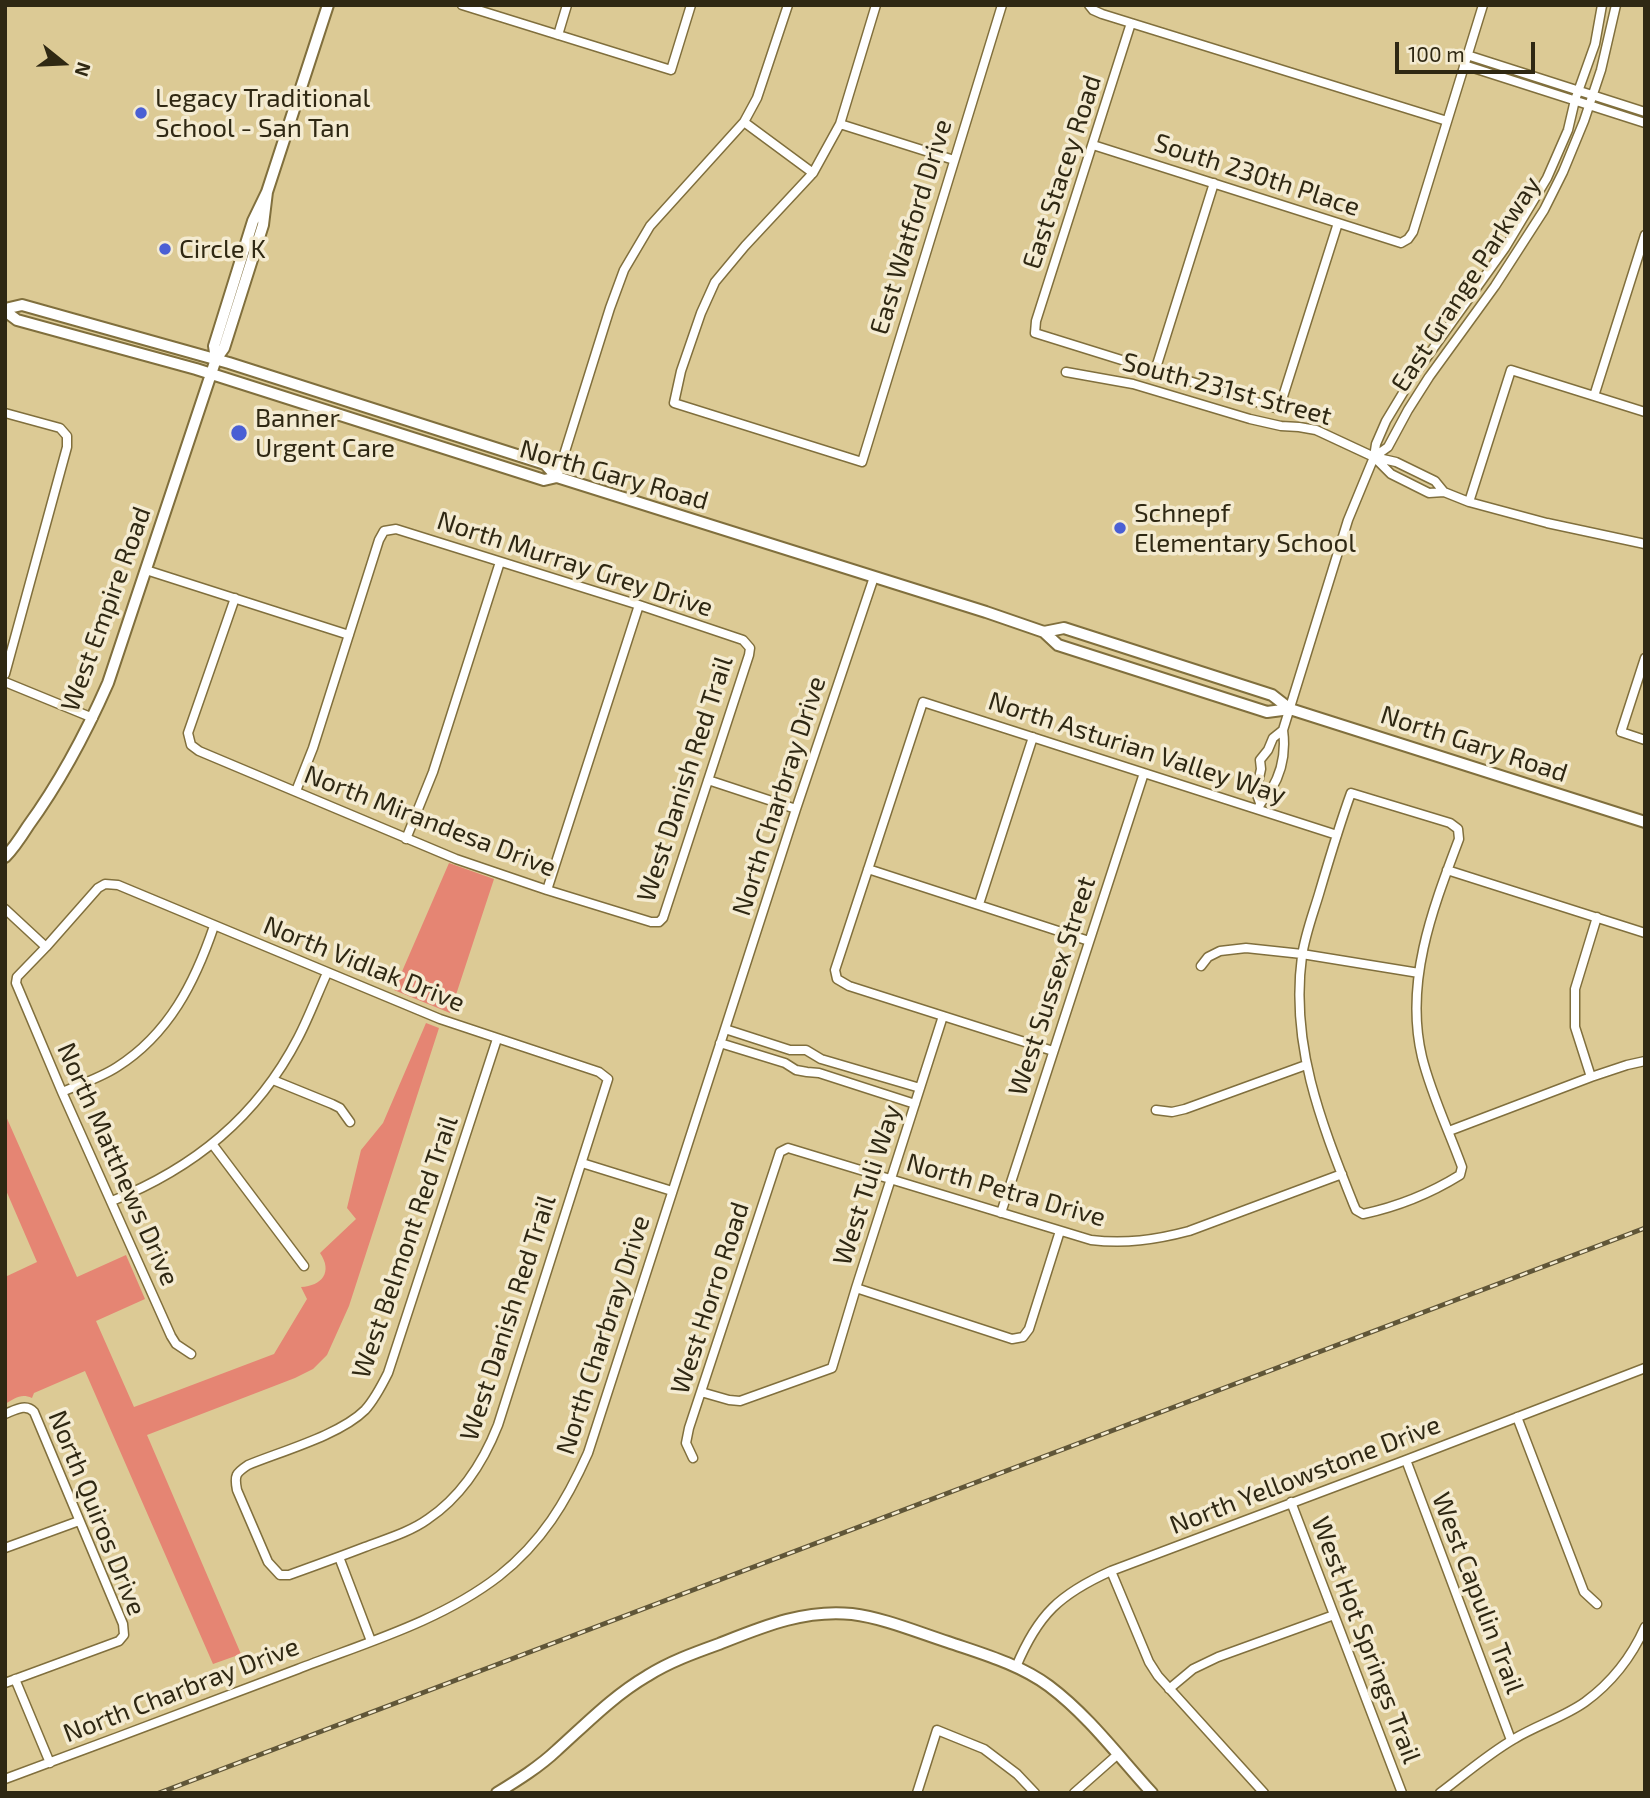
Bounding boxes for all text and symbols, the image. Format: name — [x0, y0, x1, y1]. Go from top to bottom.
north arrow — [28, 28, 98, 98]
scale bar — [1398, 28, 1538, 72]
text: 100 m — [1408, 41, 1465, 66]
text: N — [70, 60, 97, 80]
street label: East Stacey Road — [1016, 71, 1108, 273]
place label: Legacy Traditional School - San Tan — [155, 82, 370, 144]
marker: Legacy Traditional School - San Tan — [133, 105, 149, 121]
street label: East Watford Drive — [863, 116, 959, 338]
street label: South 230th Place — [1150, 127, 1364, 223]
street label: East Grange Parkway — [1385, 170, 1547, 398]
place label: Circle K — [179, 233, 266, 265]
marker: Circle K — [157, 241, 173, 257]
street label: South 231st Street — [1119, 346, 1335, 432]
place label: Banner Urgent Care — [255, 402, 395, 464]
marker: Banner Urgent Care — [229, 423, 249, 443]
street label: North Gary Road — [516, 433, 712, 517]
place label: Schnepf Elementary School — [1134, 497, 1356, 558]
street label: West Empire Road — [54, 502, 158, 716]
street label: North Murray Grey Drive — [433, 505, 717, 623]
marker: Schnepf Elementary School — [1112, 520, 1128, 536]
street label: West Danish Red Trail — [631, 652, 739, 906]
street label: North Charbray Drive — [726, 672, 832, 920]
street label: North Asturian Valley Way — [984, 685, 1290, 811]
street label: North Gary Road — [1377, 699, 1571, 789]
street label: North Mirandesa Drive — [300, 759, 560, 883]
street label: West Sussex Street — [1002, 872, 1102, 1100]
street label: North Vidlak Drive — [259, 909, 469, 1019]
street label: North Matthews Drive — [50, 1038, 186, 1290]
street label: West Tuli Way — [826, 1101, 908, 1269]
street label: West Belmont Red Trail — [345, 1112, 465, 1382]
street label: North Petra Drive — [903, 1147, 1109, 1233]
street label: West Danish Red Trail — [454, 1191, 562, 1445]
street label: West Horro Road — [664, 1198, 756, 1398]
street label: North Charbray Drive — [550, 1211, 656, 1459]
street label: North Quiros Drive — [42, 1406, 152, 1620]
street label: North Yellowstone Drive — [1165, 1409, 1445, 1541]
street label: West Capulin Trail — [1425, 1488, 1531, 1698]
street label: West Hot Springs Trail — [1305, 1512, 1427, 1768]
street label: North Charbray Drive — [59, 1631, 303, 1749]

